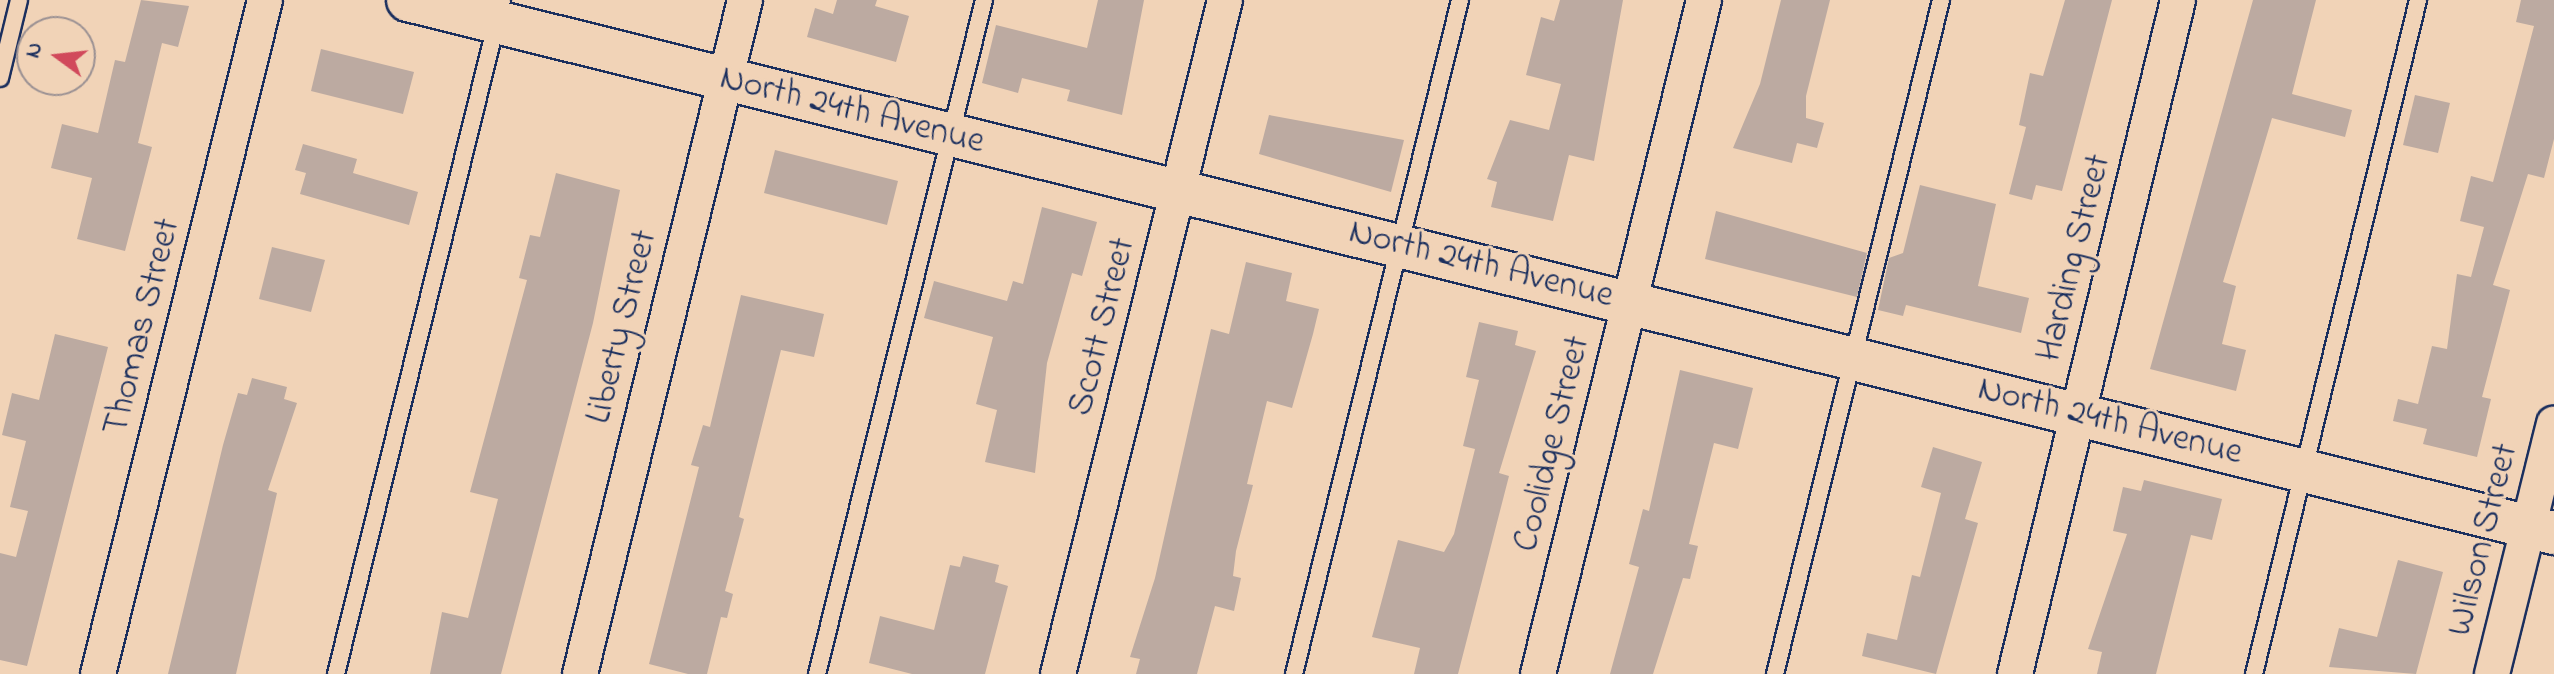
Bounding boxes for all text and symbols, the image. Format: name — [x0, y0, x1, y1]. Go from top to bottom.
north arrow — [16, 16, 96, 96]
text: N — [17, 39, 52, 62]
street label: North 24th Avenue — [715, 57, 989, 165]
street label: Harding Street — [2028, 150, 2122, 366]
street label: North 24th Avenue — [1344, 211, 1618, 319]
street label: Thomas Street — [95, 214, 191, 440]
street label: Liberty Street — [578, 226, 668, 428]
street label: Scott Street — [1060, 234, 1146, 420]
street label: Coolidge Street — [1505, 332, 1601, 556]
street label: North 24th Avenue — [1973, 368, 2247, 476]
street label: Wilson Street — [2439, 439, 2529, 641]

